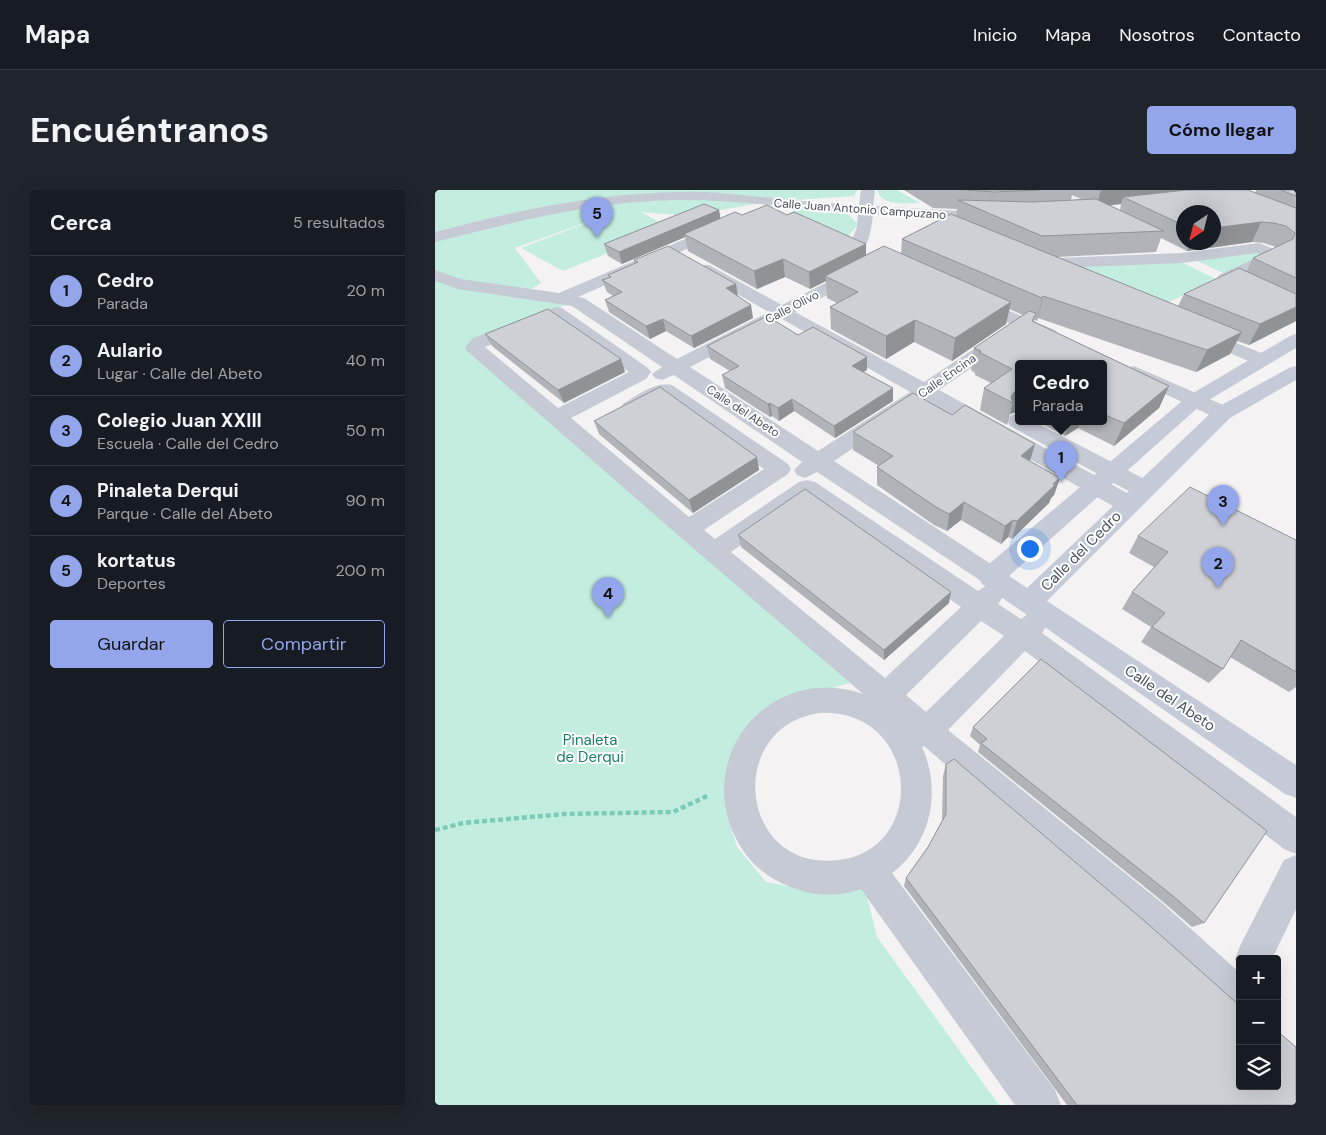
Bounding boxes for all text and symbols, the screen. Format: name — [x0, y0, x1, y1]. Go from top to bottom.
text: Mapa — [25, 19, 90, 50]
text: Inicio — [973, 23, 1017, 47]
text: Mapa — [1045, 23, 1091, 47]
text: Nosotros — [1119, 23, 1195, 47]
text: Contacto — [1223, 23, 1301, 47]
button: Cómo llegar — [1147, 106, 1296, 154]
text: Encuéntranos — [30, 107, 269, 153]
street label: Calle Juan Antonio Campuzano — [773, 195, 947, 223]
pin: 5 — [581, 197, 613, 238]
north arrow — [1176, 205, 1221, 250]
text: Cerca — [50, 209, 112, 237]
text: 5 resultados — [293, 212, 385, 233]
text: Cedro — [97, 268, 154, 293]
text: 1 — [63, 280, 69, 301]
text: 20 m — [346, 280, 385, 301]
street label: Calle Olivo — [762, 287, 822, 327]
text: Parada — [97, 293, 148, 314]
text: Aulario — [97, 338, 163, 363]
text: 2 — [61, 350, 71, 371]
text: 40 m — [346, 350, 385, 371]
street label: Calle Encina — [915, 350, 979, 402]
popup — [1015, 360, 1107, 425]
text: Lugar · Calle del Abeto — [97, 363, 262, 384]
text: Cedro — [1032, 370, 1090, 395]
street label: Calle del Abeto — [703, 381, 783, 441]
text: Parada — [1032, 395, 1083, 416]
text: Colegio Juan XXIII — [97, 408, 262, 433]
text: 3 — [61, 420, 71, 441]
text: 50 m — [346, 420, 385, 441]
text: Escuela · Calle del Cedro — [97, 433, 279, 454]
pin: 1 — [1045, 441, 1077, 482]
text: Pinaleta Derqui — [97, 478, 239, 503]
pin: 3 — [1207, 485, 1239, 526]
text: 4 — [61, 490, 71, 511]
text: 90 m — [345, 490, 385, 511]
text: Parque · Calle del Abeto — [97, 503, 273, 524]
street label: Calle del Cedro — [1036, 506, 1126, 596]
your location — [1017, 536, 1043, 562]
pin: 2 — [1202, 547, 1234, 588]
text: kortatus — [97, 548, 176, 573]
text: 5 — [61, 560, 71, 581]
text: 200 m — [336, 560, 385, 581]
text: Deportes — [97, 573, 166, 594]
pin: 4 — [592, 577, 624, 618]
button: Guardar — [50, 620, 213, 668]
button: Compartir — [223, 620, 385, 668]
street label: Calle del Abeto — [1121, 660, 1219, 736]
park label: Pinaleta de Derqui — [556, 730, 624, 767]
map controls — [1236, 955, 1281, 1090]
button: + — [1236, 955, 1281, 1000]
button: − — [1236, 1000, 1281, 1045]
button: layers — [1236, 1045, 1281, 1090]

